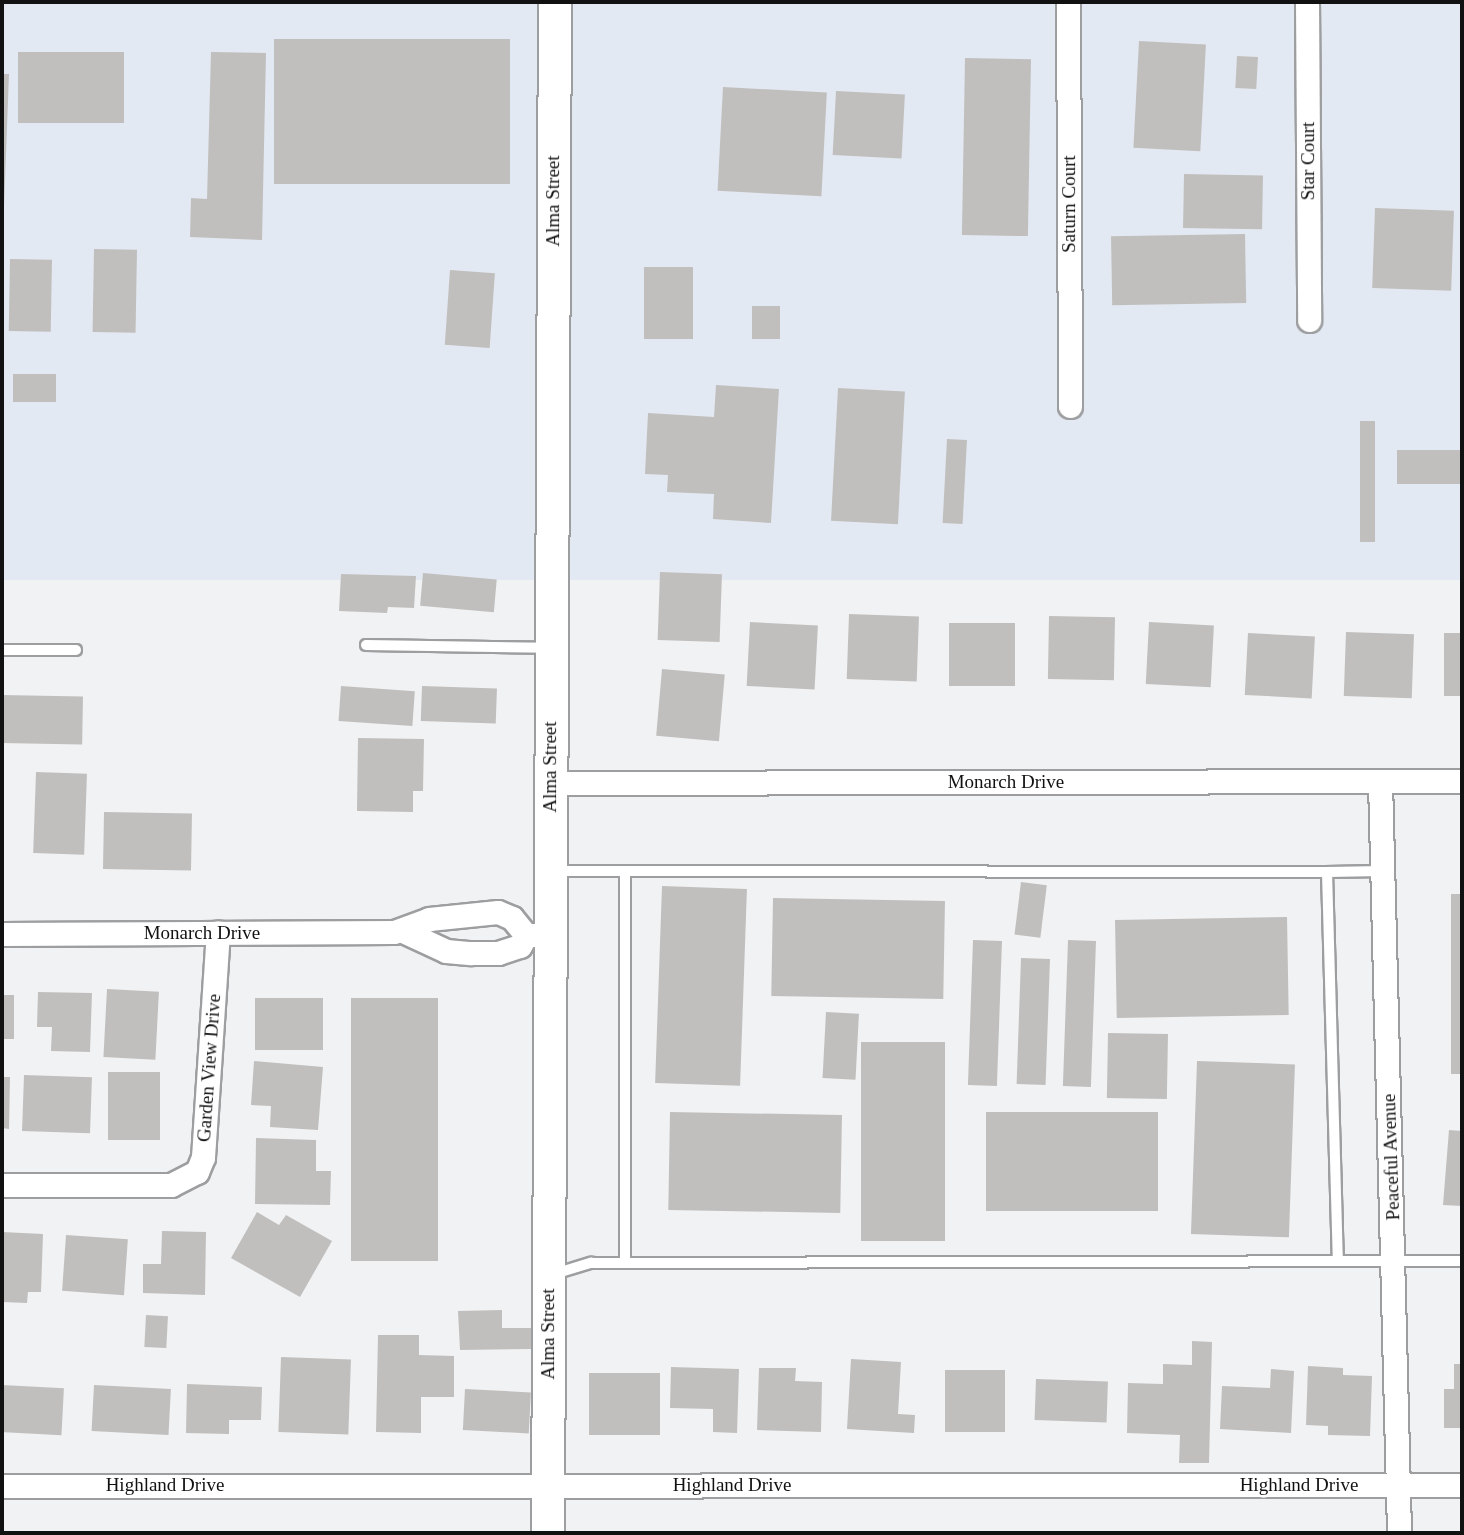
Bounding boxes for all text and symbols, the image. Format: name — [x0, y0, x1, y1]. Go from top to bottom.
street label: Star Court — [1297, 122, 1319, 200]
street label: Alma Street — [542, 155, 564, 247]
street label: Saturn Court — [1058, 155, 1080, 253]
street label: Alma Street — [539, 721, 561, 813]
street label: Monarch Drive — [948, 771, 1064, 793]
street label: Monarch Drive — [144, 922, 260, 944]
street label: Garden View Drive — [192, 993, 226, 1143]
street label: Peaceful Avenue — [1377, 1093, 1405, 1221]
street label: Alma Street — [537, 1288, 559, 1380]
street label: Highland Drive — [106, 1474, 224, 1496]
street label: Highland Drive — [673, 1474, 791, 1496]
street label: Highland Drive — [1240, 1474, 1358, 1496]

